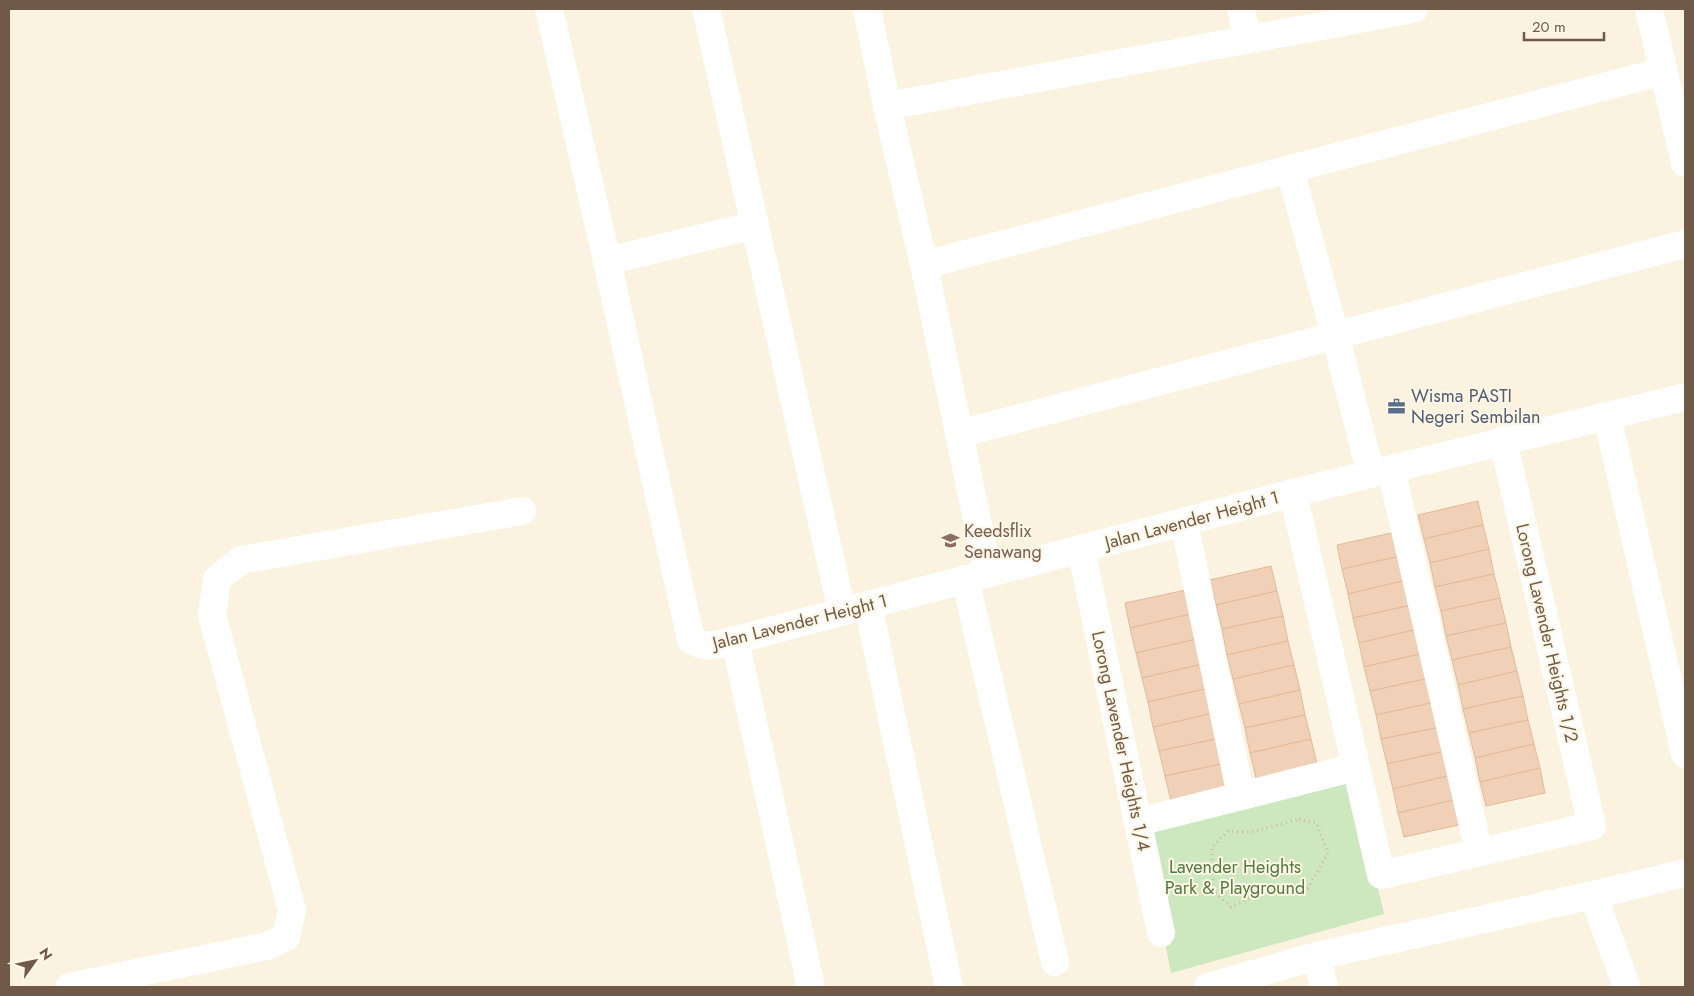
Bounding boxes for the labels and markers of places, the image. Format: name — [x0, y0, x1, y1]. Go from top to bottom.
place label: Wisma PASTI Negeri Sembilan — [1411, 383, 1540, 430]
office icon: Wisma PASTI Negeri Sembilan — [1387, 396, 1407, 416]
place label: Keedsflix Senawang — [964, 518, 1042, 565]
school or university icon: Keedsflix Senawang — [940, 531, 960, 551]

